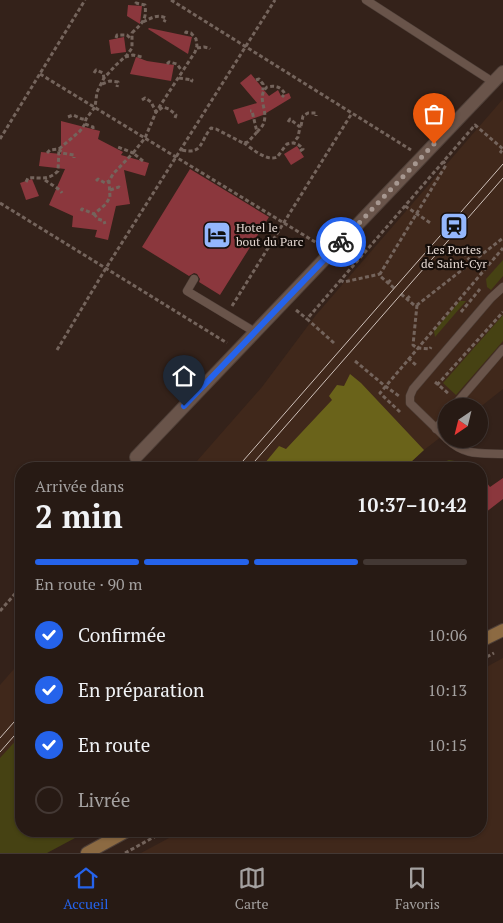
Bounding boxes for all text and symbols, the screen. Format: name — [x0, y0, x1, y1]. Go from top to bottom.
pin — [413, 93, 455, 144]
icon: bag — [420, 100, 448, 128]
station icon: Les Portes de Saint-Cyr — [439, 211, 469, 241]
courier — [316, 217, 366, 267]
hotel icon: Hotel le bout du Parc — [202, 220, 232, 250]
place label: Hotel le bout du Parc — [236, 220, 304, 249]
icon: bike — [327, 228, 355, 256]
place label: Les Portes de Saint-Cyr — [421, 242, 487, 271]
pin — [163, 355, 205, 406]
icon: home — [170, 362, 198, 390]
north arrow — [438, 398, 488, 448]
map controls — [438, 398, 488, 448]
text: Arrivée dans — [35, 475, 124, 497]
text: 10:37–10:42 — [357, 492, 467, 517]
text: 2 min — [35, 495, 123, 537]
text: En route · 90 m — [35, 573, 142, 595]
icon: check — [35, 621, 63, 649]
text: Confirmée — [78, 622, 166, 647]
text: 10:06 — [428, 624, 467, 646]
icon: check — [35, 676, 63, 704]
text: En préparation — [78, 677, 204, 702]
text: 10:13 — [428, 679, 467, 701]
icon: check — [35, 731, 63, 759]
text: En route — [78, 732, 150, 757]
text: 10:15 — [428, 734, 467, 756]
text: Livrée — [78, 787, 130, 812]
tab: Accueil — [63, 864, 109, 913]
tab: Carte — [235, 864, 269, 913]
tab: Favoris — [395, 864, 440, 913]

